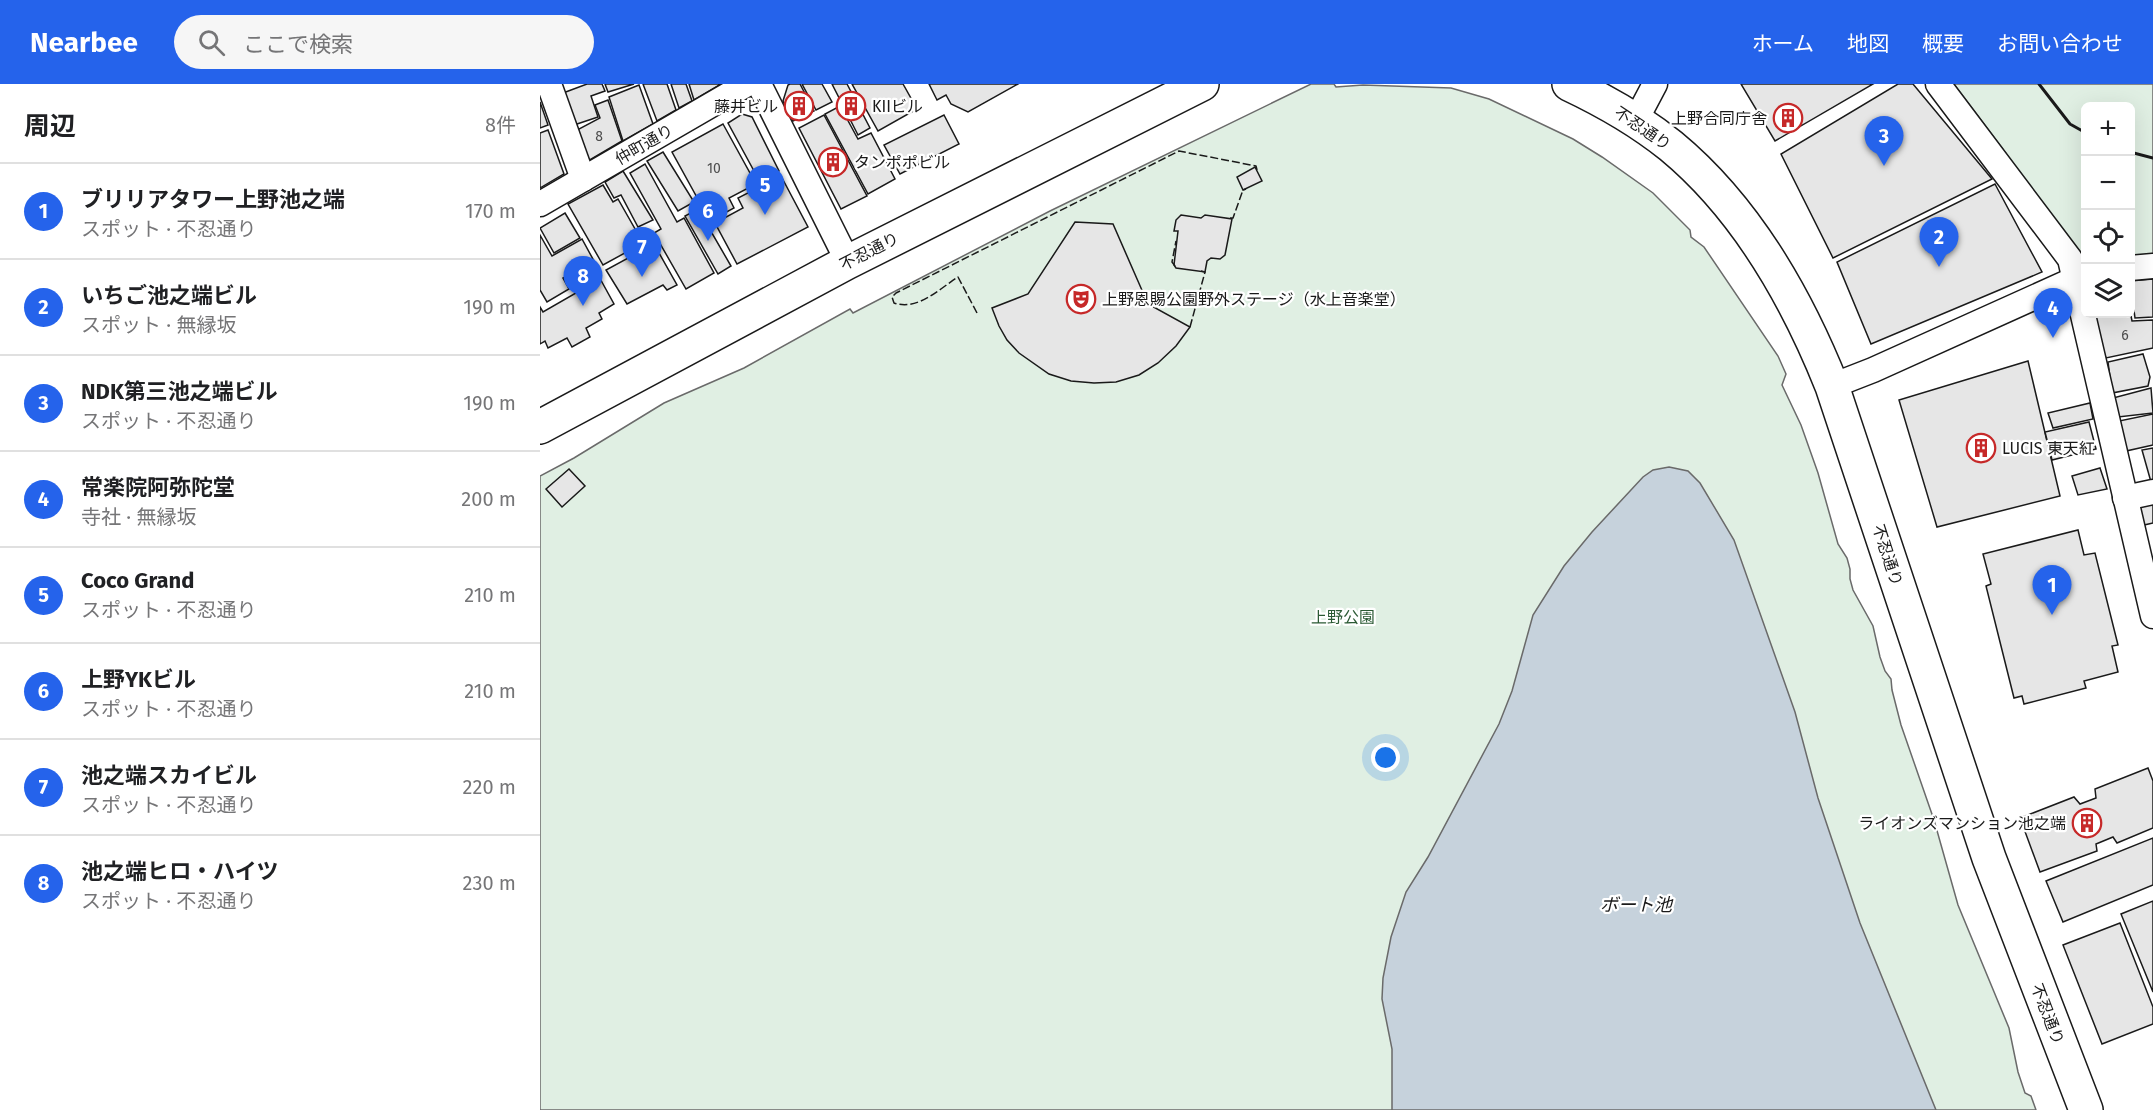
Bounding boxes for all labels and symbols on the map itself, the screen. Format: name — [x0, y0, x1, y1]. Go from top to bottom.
building icon: 藤井ビル — [783, 90, 815, 122]
building icon: KIIビル — [835, 90, 867, 122]
place label: 藤井ビル — [714, 97, 778, 116]
place label: KIIビル — [872, 97, 923, 116]
building icon: 上野合同庁舎 — [1772, 102, 1804, 134]
street label: 不忍通り — [1611, 103, 1675, 154]
place label: 上野合同庁舎 — [1671, 109, 1767, 128]
pin: 3 — [1864, 116, 1904, 166]
street label: 仲町通り — [612, 120, 677, 169]
house number: 8 — [595, 128, 603, 145]
building icon: タンポポビル — [817, 146, 849, 178]
place label: タンポポビル — [854, 153, 950, 172]
house number: 10 — [707, 160, 721, 177]
pin: 5 — [746, 166, 784, 215]
pin: 6 — [688, 192, 728, 241]
pin: 2 — [1920, 218, 1958, 267]
pin: 7 — [622, 228, 662, 277]
street label: 不忍通り — [836, 228, 902, 274]
pin: 8 — [564, 256, 603, 306]
theatre icon: 上野恩賜公園野外ステージ（水上音楽堂） — [1065, 283, 1097, 315]
pin: 4 — [2034, 288, 2072, 338]
place label: 上野恩賜公園野外ステージ（水上音楽堂） — [1102, 290, 1406, 309]
house number: 6 — [2121, 327, 2129, 344]
building icon: LUCIS 東天紅 — [1965, 432, 1997, 464]
place label: LUCIS 東天紅 — [2002, 439, 2095, 458]
street label: 不忍通り — [1869, 522, 1906, 589]
pin: 1 — [2032, 566, 2072, 615]
park label: 上野公園 — [1311, 608, 1375, 627]
your location — [1371, 743, 1400, 772]
building icon: ライオンズマンション池之端 — [2071, 807, 2103, 839]
place label: ライオンズマンション池之端 — [1858, 814, 2066, 833]
water label: ボート池 — [1600, 894, 1674, 916]
street label: 不忍通り — [2027, 981, 2068, 1047]

